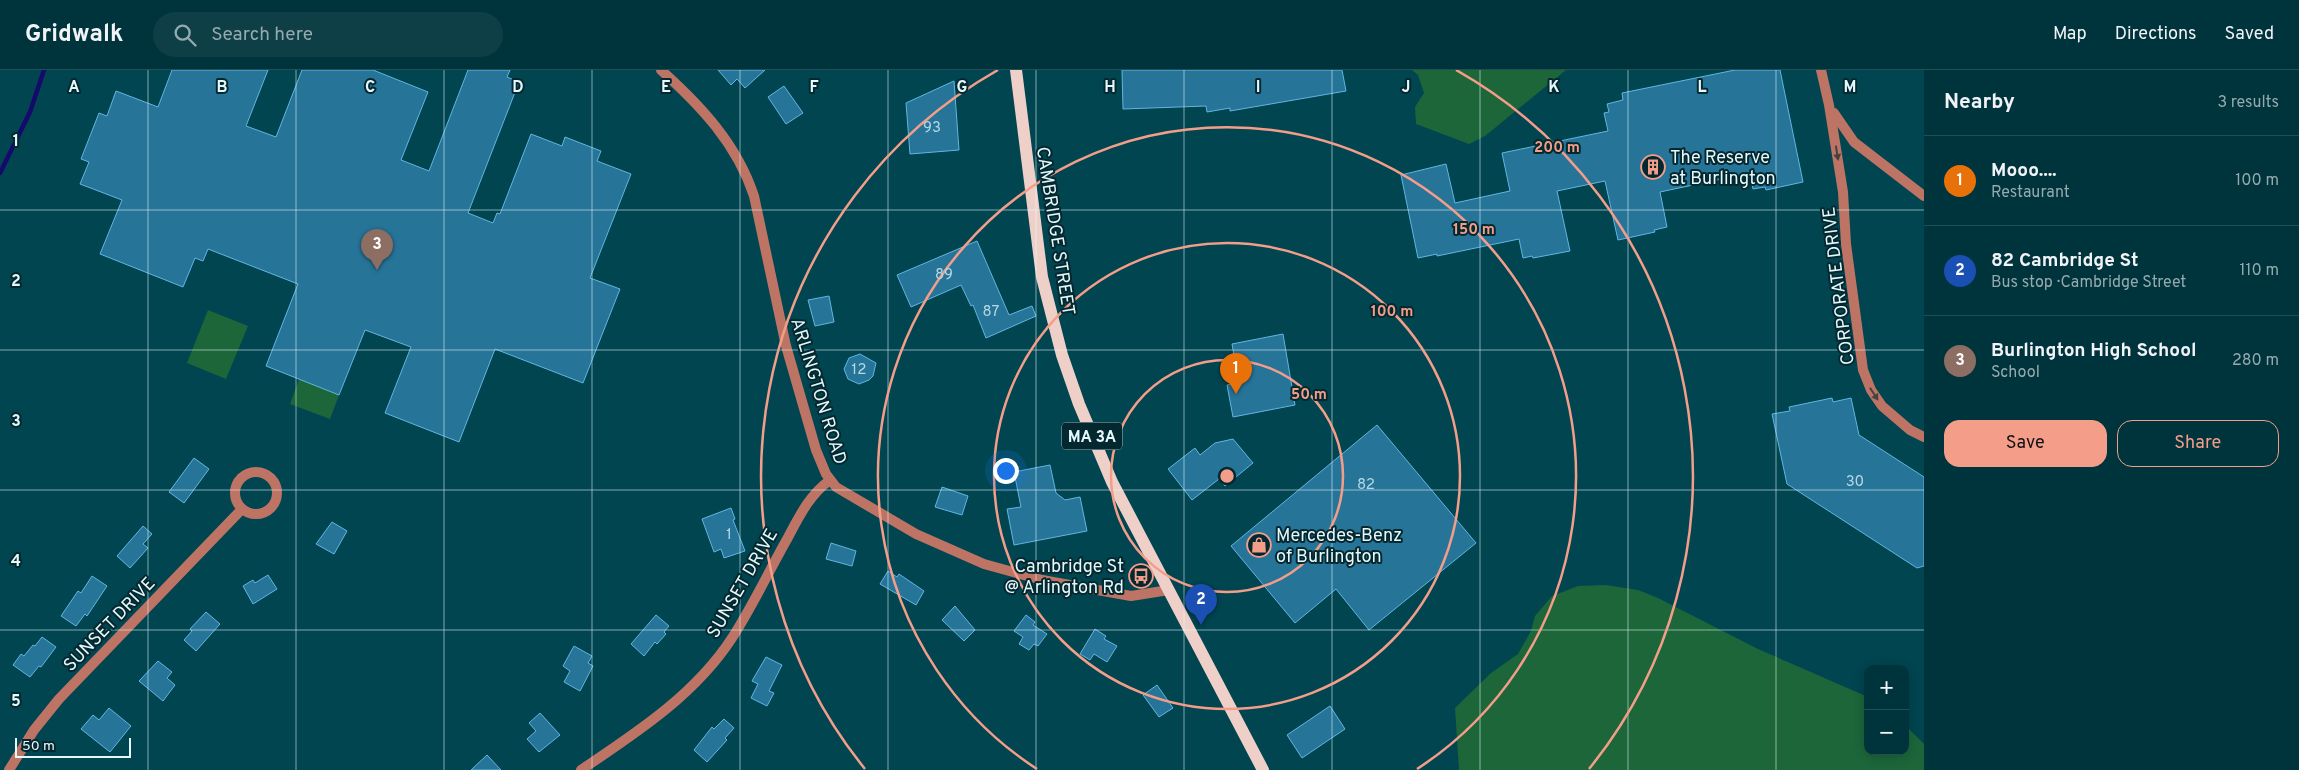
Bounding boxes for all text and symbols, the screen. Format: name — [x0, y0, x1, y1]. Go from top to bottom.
search box — [153, 12, 503, 57]
text: Gridwalk — [25, 20, 123, 50]
icon: search — [171, 21, 199, 49]
text: Search here — [211, 23, 313, 47]
text: Map — [2053, 23, 2087, 46]
text: Directions — [2115, 23, 2197, 46]
text: Saved — [2225, 23, 2274, 46]
text: A — [68, 78, 80, 98]
text: B — [216, 78, 228, 98]
text: C — [365, 78, 375, 98]
text: D — [512, 78, 524, 98]
text: E — [661, 78, 671, 98]
text: F — [809, 78, 819, 98]
text: G — [957, 78, 967, 98]
text: H — [1104, 78, 1116, 98]
text: I — [1256, 78, 1260, 98]
text: J — [1402, 78, 1410, 98]
text: K — [1548, 78, 1560, 98]
text: L — [1697, 78, 1707, 98]
text: M — [1844, 78, 1856, 98]
text: Nearby — [1944, 89, 2015, 116]
text: 3 results — [2217, 93, 2279, 113]
house number: 93 — [923, 119, 941, 138]
text: 1 — [13, 132, 19, 152]
text: 200 m — [1534, 139, 1580, 158]
street label: CAMBRIDGE STREET — [1030, 145, 1079, 317]
one-way arrow — [1833, 145, 1841, 161]
place label: The Reserve at Burlington — [1670, 147, 1776, 191]
building icon: The Reserve at Burlington — [1640, 154, 1666, 180]
text: Mooo.... — [1991, 159, 2057, 183]
text: 1 — [1957, 171, 1963, 191]
text: 100 m — [2235, 171, 2279, 191]
text: Restaurant — [1991, 183, 2070, 203]
street label: CORPORATE DRIVE — [1818, 205, 1861, 366]
text: 150 m — [1453, 221, 1495, 240]
pin: 3 — [361, 229, 393, 270]
text: 82 Cambridge St — [1991, 249, 2138, 273]
text: 2 — [1955, 261, 1965, 281]
text: 110 m — [2239, 261, 2279, 281]
house number: 89 — [935, 266, 953, 285]
text: 2 — [11, 272, 21, 292]
text: Bus stop · Cambridge Street — [1991, 273, 2186, 293]
house number: 87 — [983, 303, 1000, 322]
text: 100 m — [1371, 303, 1413, 322]
street label: ARLINGTON ROAD — [784, 315, 851, 467]
text: Burlington High School — [1991, 339, 2197, 363]
text: 3 — [1955, 351, 1965, 371]
text: 280 m — [2232, 351, 2279, 371]
pin: 1 — [1220, 353, 1252, 394]
house number: 12 — [852, 361, 866, 380]
text: School — [1991, 363, 2040, 383]
text: 50 m — [1291, 386, 1327, 405]
one-way arrow — [1869, 388, 1879, 401]
text: 3 — [11, 412, 21, 432]
button: Save — [1944, 420, 2107, 467]
button: Share — [2117, 420, 2279, 467]
road number: MA 3A — [1062, 422, 1122, 450]
your location — [993, 458, 1019, 484]
centre of rings — [1218, 467, 1236, 485]
house number: 30 — [1846, 473, 1864, 492]
house number: 82 — [1357, 476, 1375, 495]
street label: SUNSET DRIVE — [703, 525, 784, 643]
place label: Mercedes-Benz of Burlington — [1276, 525, 1402, 569]
house number: 1 — [726, 526, 732, 545]
shop icon: Mercedes-Benz of Burlington — [1246, 532, 1272, 558]
text: 4 — [11, 552, 21, 572]
place label: Cambridge St @ Arlington Rd — [1004, 556, 1124, 600]
bus stop icon: Cambridge St @ Arlington Rd — [1128, 563, 1154, 589]
street label: SUNSET DRIVE — [59, 573, 161, 677]
pin: 2 — [1185, 584, 1217, 625]
map controls — [1864, 665, 1909, 755]
button: + — [1864, 665, 1909, 710]
text: 5 — [11, 692, 21, 712]
button: − — [1864, 710, 1909, 755]
scale bar — [15, 735, 131, 758]
text: 50 m — [22, 738, 55, 755]

